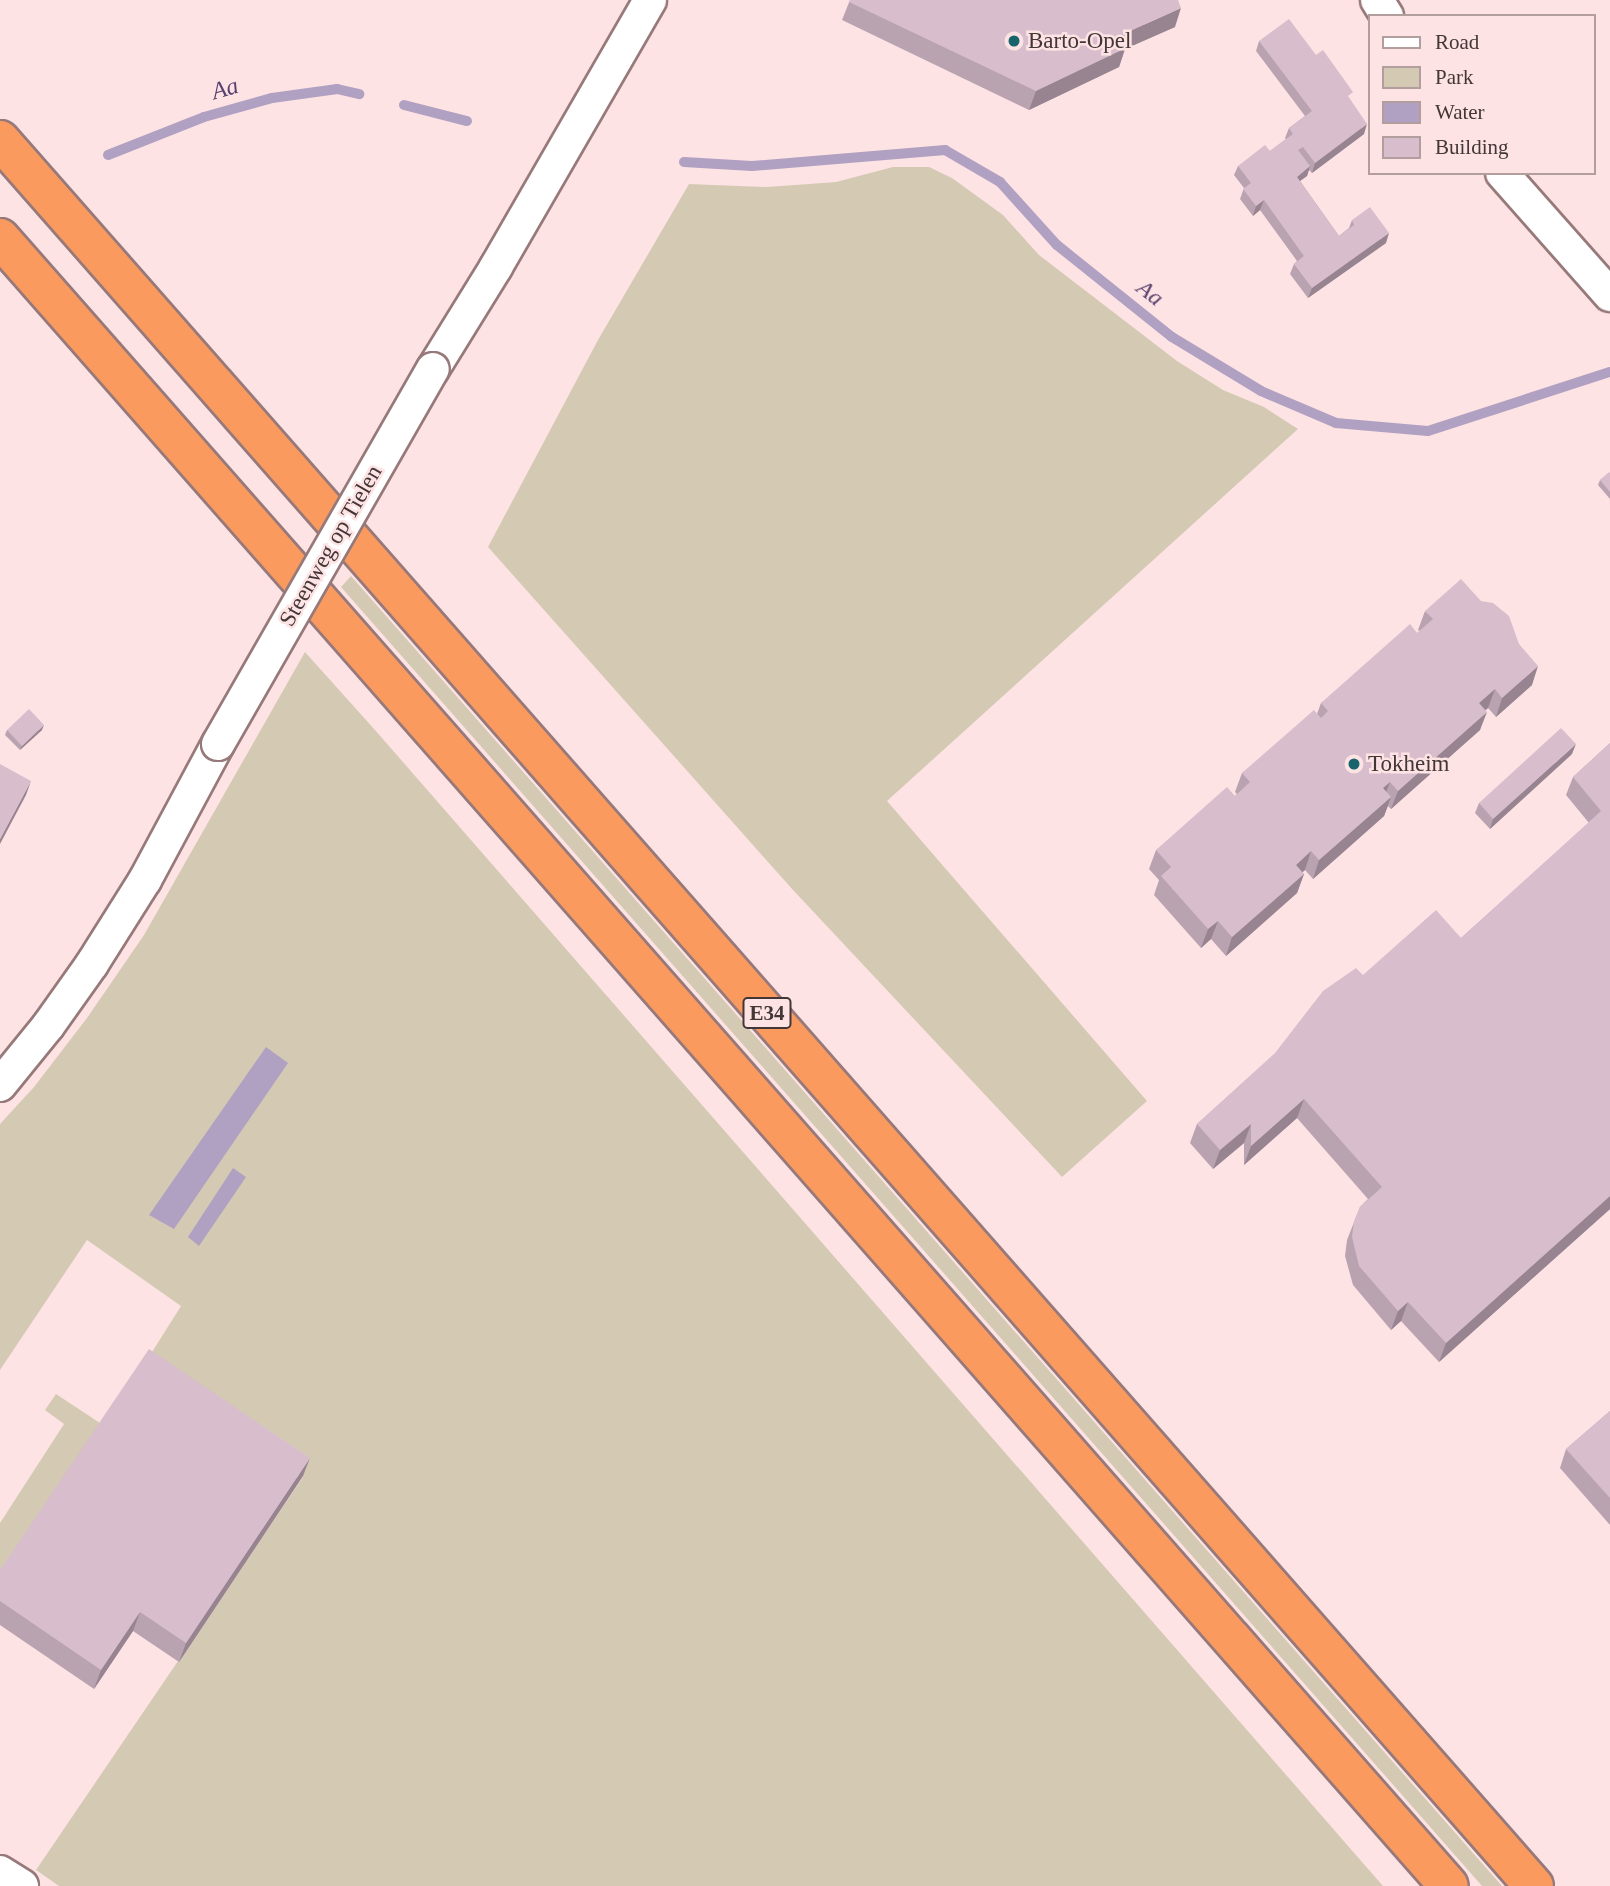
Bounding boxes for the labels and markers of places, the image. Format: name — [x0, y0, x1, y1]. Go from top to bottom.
place label: Barto-Opel — [1028, 27, 1131, 55]
marker: Barto-Opel — [1006, 33, 1022, 49]
place label: Tokheim — [1368, 750, 1449, 778]
marker: Tokheim — [1346, 756, 1362, 772]

